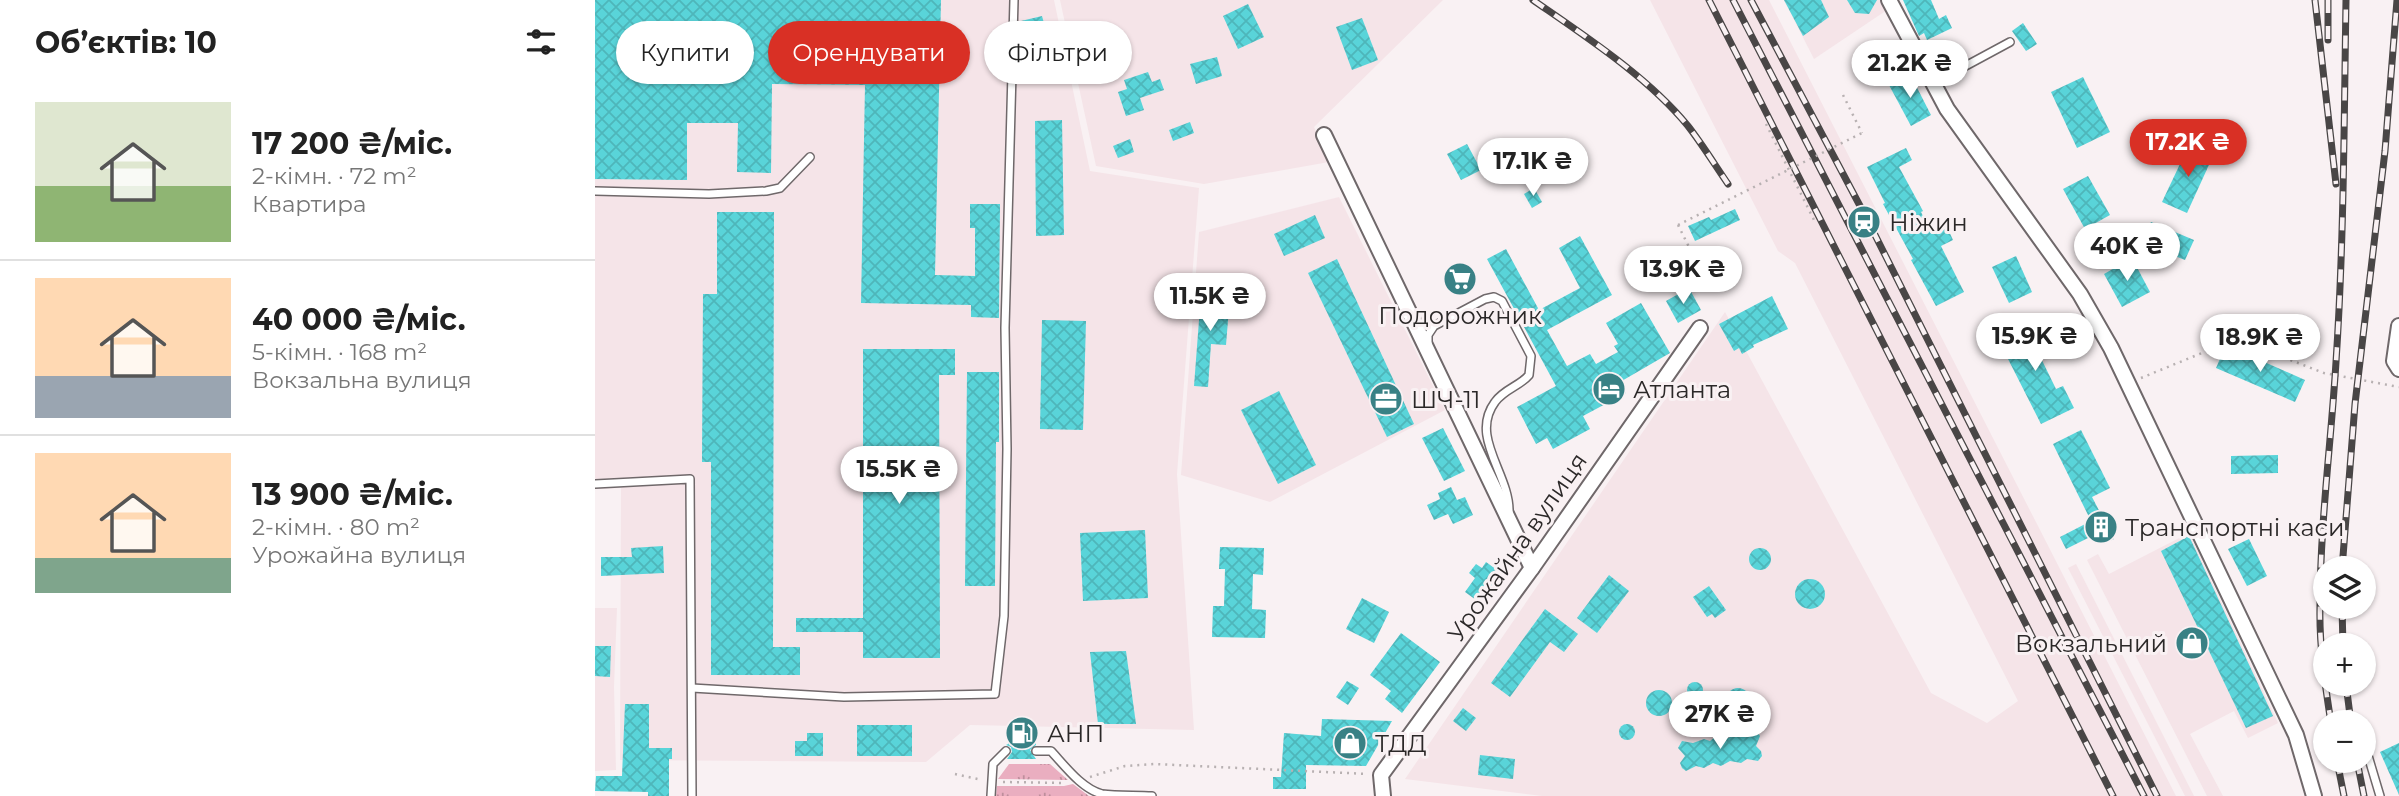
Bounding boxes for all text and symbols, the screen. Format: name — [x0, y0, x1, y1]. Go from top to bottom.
chip: Купити — [616, 21, 754, 84]
chip: Орендувати — [768, 21, 970, 84]
chip: Фільтри — [984, 21, 1132, 84]
icon: filters — [522, 23, 560, 61]
text: Об’єктів: 10 — [35, 24, 217, 61]
pin: 21.2K ₴ — [1845, 41, 1975, 100]
text: 21.2K ₴ — [1868, 49, 1952, 77]
pin: 17.2K ₴ — [2123, 120, 2253, 179]
text: 17 200 ₴/міс. — [252, 125, 452, 162]
text: 17.2K ₴ — [2146, 128, 2230, 156]
icon: home — [91, 130, 175, 214]
pin: 17.1K ₴ — [1468, 138, 1598, 198]
text: 17.1K ₴ — [1493, 147, 1573, 175]
text: 2-кімн. · 72 m² — [252, 162, 417, 190]
text: Квартира — [252, 190, 366, 218]
station icon: Ніжин — [1845, 203, 1883, 241]
place label: Ніжин — [1889, 208, 1968, 237]
pin: 40K ₴ — [2078, 224, 2176, 283]
text: 40K ₴ — [2090, 232, 2164, 260]
pin: 13.9K ₴ — [1618, 246, 1748, 306]
text: 13.9K ₴ — [1640, 255, 1726, 283]
supermarket icon: Подорожник — [1441, 260, 1479, 298]
pin: 11.5K ₴ — [1145, 274, 1275, 333]
text: 11.5K ₴ — [1170, 282, 1250, 310]
text: 40 000 ₴/міс. — [252, 301, 466, 338]
place label: Подорожник — [1378, 301, 1542, 330]
icon: home — [91, 306, 175, 390]
pin: 15.9K ₴ — [1970, 314, 2100, 373]
pin: 18.9K ₴ — [2195, 314, 2325, 374]
text: 15.9K ₴ — [1992, 322, 2078, 350]
text: 18.9K ₴ — [2216, 323, 2304, 351]
text: 5-кімн. · 168 m² — [252, 338, 427, 366]
text: Вокзальна вулиця — [252, 366, 472, 394]
hotel icon: Атланта — [1590, 370, 1628, 408]
place label: Атланта — [1633, 375, 1731, 404]
office icon: ШЧ-11 — [1367, 380, 1405, 418]
place label: ШЧ-11 — [1411, 385, 1481, 414]
pin: 15.5K ₴ — [834, 447, 964, 506]
street label: Урожайна вулиця — [1441, 447, 1593, 647]
text: 15.5K ₴ — [857, 455, 941, 483]
text: 13 900 ₴/міс. — [252, 476, 453, 513]
icon: home — [91, 481, 175, 565]
building icon: Транспортні каси — [2082, 508, 2120, 546]
text: 2-кімн. · 80 m² — [252, 513, 420, 541]
place label: Транспортні каси — [2125, 513, 2344, 542]
text: Урожайна вулиця — [252, 541, 466, 569]
map controls — [2313, 556, 2376, 773]
button: layers — [2313, 556, 2376, 619]
shop icon: Вокзальний — [2173, 624, 2211, 662]
place label: Вокзальний — [2015, 629, 2167, 658]
button: + — [2313, 633, 2376, 696]
pin: 27K ₴ — [1671, 692, 1769, 751]
text: 27K ₴ — [1685, 700, 1755, 728]
button: − — [2313, 710, 2376, 773]
fuel station icon: АНП — [1003, 714, 1041, 752]
place label: АНП — [1047, 719, 1104, 748]
shop icon: ТДД — [1331, 724, 1369, 762]
place label: ТДД — [1375, 729, 1426, 758]

